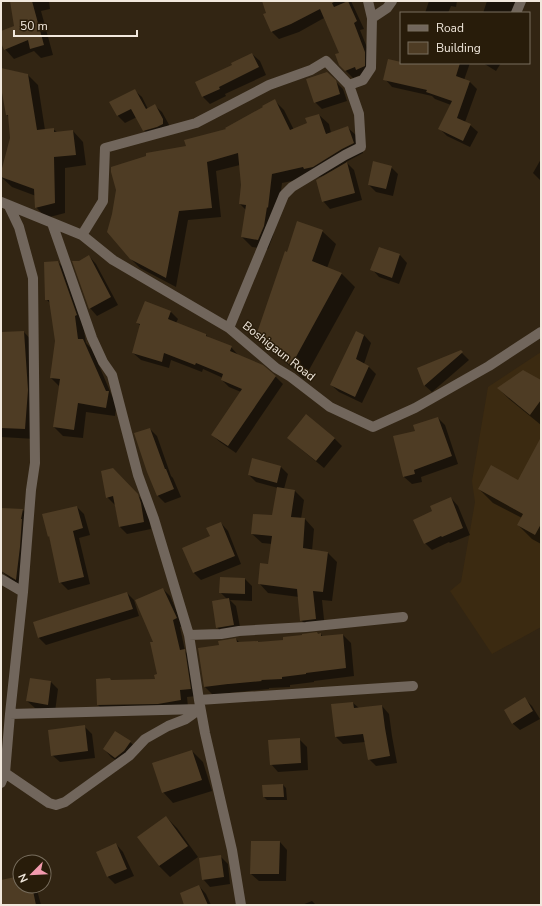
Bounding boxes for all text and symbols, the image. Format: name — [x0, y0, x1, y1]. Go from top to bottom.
scale bar — [14, 12, 137, 38]
legend — [400, 12, 530, 64]
text: 50 m — [20, 18, 48, 34]
text: Road — [436, 20, 464, 36]
text: Building — [436, 40, 481, 56]
street label: Boshigaun Road — [239, 318, 319, 384]
north arrow — [12, 854, 52, 894]
text: N — [15, 871, 32, 885]

